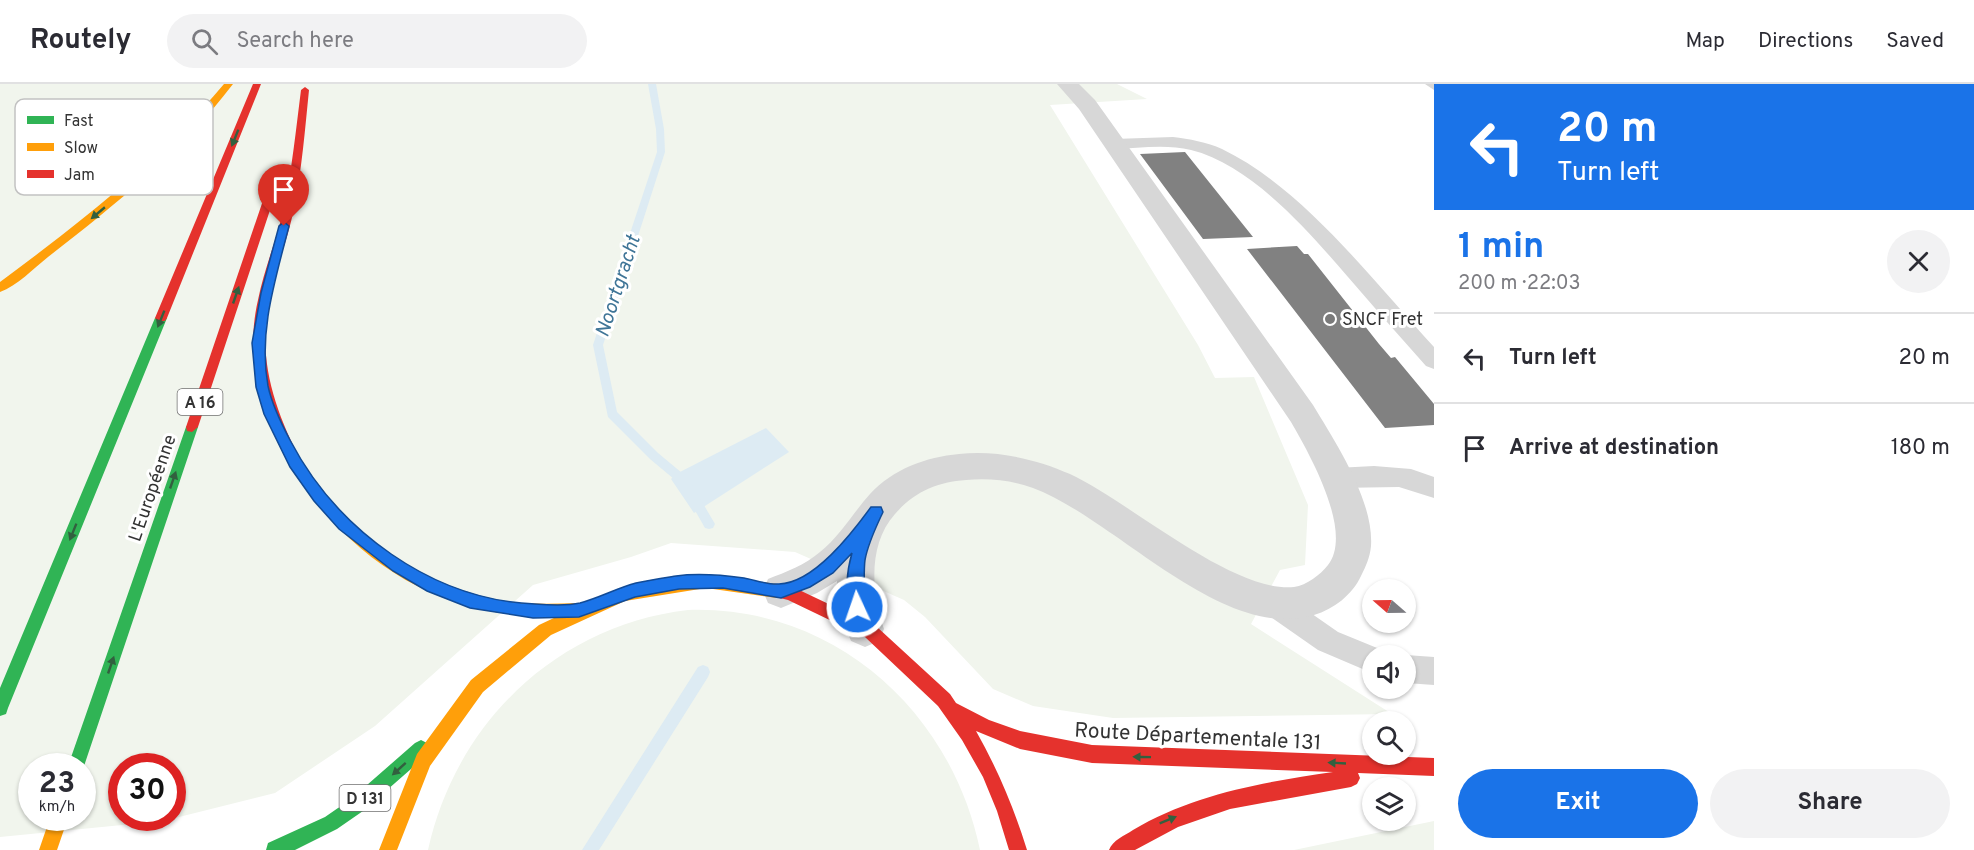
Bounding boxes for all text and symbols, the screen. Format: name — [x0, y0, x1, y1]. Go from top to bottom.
search box — [167, 14, 587, 68]
text: Routely — [30, 23, 131, 59]
icon: search — [188, 25, 221, 58]
text: Search here — [236, 28, 354, 55]
text: Map — [1685, 28, 1725, 55]
text: Directions — [1758, 28, 1853, 55]
text: Saved — [1886, 28, 1944, 55]
legend — [15, 99, 213, 195]
text: 20 m — [1557, 104, 1658, 157]
icon: left — [1458, 108, 1536, 186]
text: Fast — [64, 112, 94, 132]
one-way arrow — [230, 129, 239, 147]
text: Slow — [64, 139, 98, 159]
text: Turn left — [1557, 156, 1659, 190]
pin — [258, 164, 309, 226]
text: Jam — [64, 166, 95, 186]
icon: arrive — [267, 173, 300, 206]
one-way arrow — [91, 206, 106, 219]
text: 1 min — [1458, 225, 1544, 271]
button: close — [1887, 230, 1950, 293]
water label: Noortgracht — [590, 232, 648, 341]
text: 200 m · 22:03 — [1458, 271, 1581, 297]
one-way arrow — [231, 286, 241, 304]
place label: SNCF Fret — [1342, 309, 1423, 332]
one-way arrow — [156, 310, 166, 328]
marker: SNCF Fret — [1323, 312, 1337, 326]
icon: left — [1458, 342, 1491, 375]
text: Turn left — [1509, 345, 1597, 372]
text: 20 m — [1899, 345, 1950, 372]
road number: A 16 — [178, 389, 222, 415]
street label: L'Européenne — [124, 432, 183, 545]
icon: arrive — [1458, 432, 1491, 465]
text: Arrive at destination — [1509, 435, 1719, 462]
text: 180 m — [1891, 435, 1950, 462]
one-way arrow — [169, 471, 179, 489]
one-way arrow — [68, 523, 77, 541]
position arrow — [825, 575, 889, 639]
north arrow — [1362, 579, 1416, 633]
map controls — [1362, 579, 1416, 831]
button: sound — [1362, 645, 1416, 699]
one-way arrow — [107, 656, 116, 674]
button: search — [1362, 711, 1416, 765]
street label: Route Départementale 131 — [1074, 718, 1322, 757]
one-way arrow — [1132, 752, 1151, 762]
speed limit sign: 30 — [108, 753, 186, 831]
one-way arrow — [1327, 759, 1346, 768]
one-way arrow — [392, 762, 407, 776]
text: 23 — [39, 766, 75, 803]
button: Exit — [1458, 769, 1698, 838]
button: Share — [1710, 769, 1950, 838]
button: layers — [1362, 777, 1416, 831]
road number: D 131 — [340, 785, 391, 811]
text: km/h — [39, 798, 75, 817]
one-way arrow — [1159, 815, 1177, 824]

